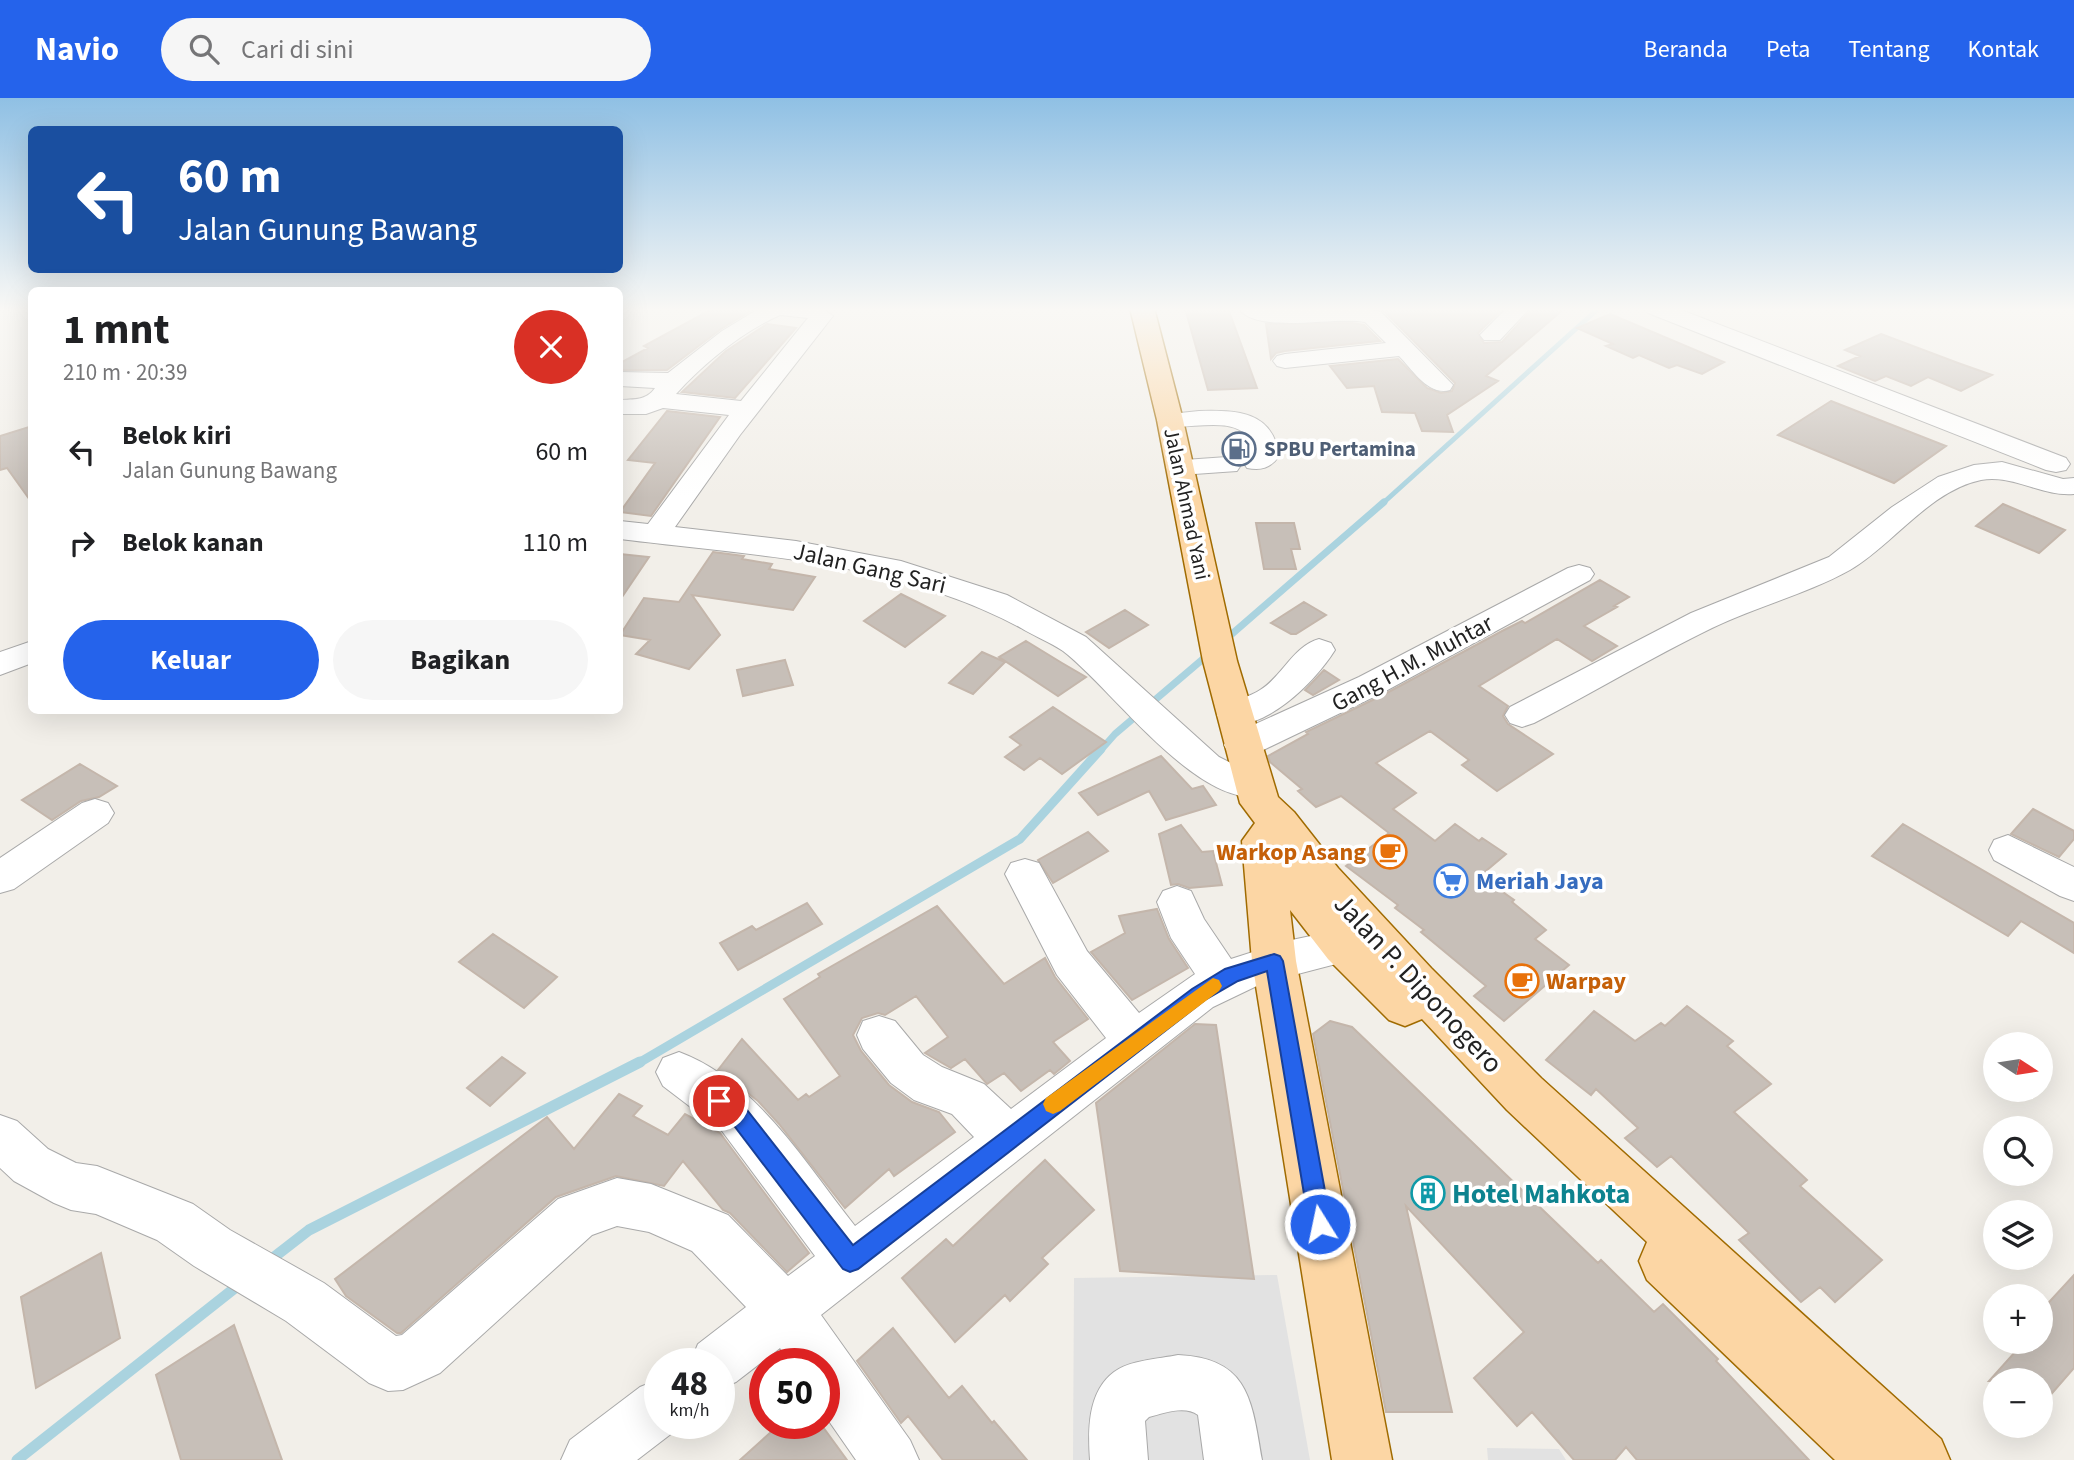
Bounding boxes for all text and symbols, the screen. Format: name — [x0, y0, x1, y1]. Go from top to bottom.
search box — [161, 18, 651, 81]
text: Navio — [35, 26, 119, 73]
icon: search — [185, 30, 223, 68]
text: Cari di sini — [241, 31, 354, 68]
text: Beranda — [1644, 32, 1728, 67]
text: Peta — [1766, 32, 1810, 67]
text: Tentang — [1848, 32, 1930, 67]
text: Kontak — [1968, 32, 2039, 67]
text: 60 m — [178, 142, 282, 212]
icon: left — [63, 154, 154, 245]
text: Jalan Gunung Bawang — [178, 207, 477, 253]
text: 1 mnt — [63, 300, 170, 360]
button: close — [514, 310, 588, 384]
text: 210 m · 20:39 — [63, 356, 187, 389]
text: Belok kiri — [122, 417, 231, 454]
street label: Jalan Ahmad Yani — [1156, 425, 1218, 583]
fuel station icon: SPBU Pertamina — [1220, 430, 1258, 468]
icon: left — [63, 433, 101, 471]
text: 60 m — [535, 433, 588, 470]
place label: SPBU Pertamina — [1264, 434, 1416, 464]
text: Jalan Gunung Bawang — [122, 454, 337, 487]
icon: right — [63, 524, 101, 562]
text: Belok kanan — [122, 524, 264, 561]
text: 110 m — [522, 524, 588, 561]
street label: Jalan Gang Sari — [790, 534, 950, 603]
street label: Gang H.M. Muhtar — [1325, 606, 1500, 721]
button: Keluar — [63, 620, 319, 700]
button: Bagikan — [333, 620, 588, 700]
cafe icon: Warkop Asang — [1371, 833, 1409, 871]
place label: Warkop Asang — [1216, 835, 1366, 870]
supermarket icon: Meriah Jaya — [1432, 862, 1470, 900]
place label: Meriah Jaya — [1476, 864, 1604, 899]
street label: Jalan P. Diponogero — [1324, 885, 1512, 1082]
cafe icon: Warpay — [1503, 962, 1541, 1000]
place label: Warpay — [1546, 964, 1627, 999]
north arrow — [1983, 1032, 2053, 1102]
map controls — [1983, 1032, 2053, 1438]
pin — [689, 1071, 749, 1131]
icon: arrive — [700, 1082, 738, 1120]
button: search — [1983, 1116, 2053, 1186]
building icon: Hotel Mahkota — [1409, 1174, 1447, 1212]
place label: Hotel Mahkota — [1452, 1174, 1630, 1214]
position arrow — [1283, 1187, 1357, 1261]
button: layers — [1983, 1200, 2053, 1270]
button: + — [1983, 1284, 2053, 1354]
speed limit sign: 50 — [749, 1348, 840, 1439]
text: 48 — [671, 1359, 708, 1409]
button: − — [1983, 1368, 2053, 1438]
text: km/h — [670, 1398, 709, 1423]

